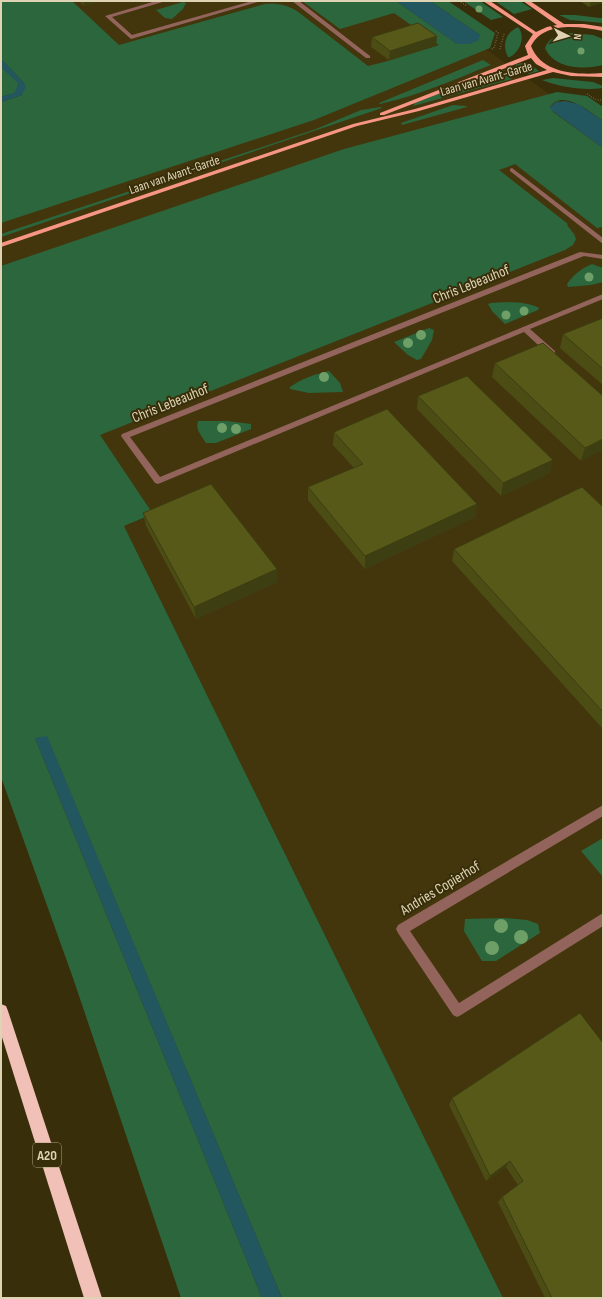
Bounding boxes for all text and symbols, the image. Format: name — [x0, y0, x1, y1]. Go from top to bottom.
north arrow — [548, 16, 588, 56]
text: N — [571, 33, 584, 40]
street label: Laan van Avant-Garde — [438, 58, 534, 100]
street label: Laan van Avant-Garde — [127, 152, 222, 198]
street label: Chris Lebeauhof — [430, 260, 513, 308]
street label: Chris Lebeauhof — [129, 379, 212, 427]
street label: Andries Copierhof — [396, 857, 484, 920]
road number: A20 — [33, 1143, 61, 1167]

